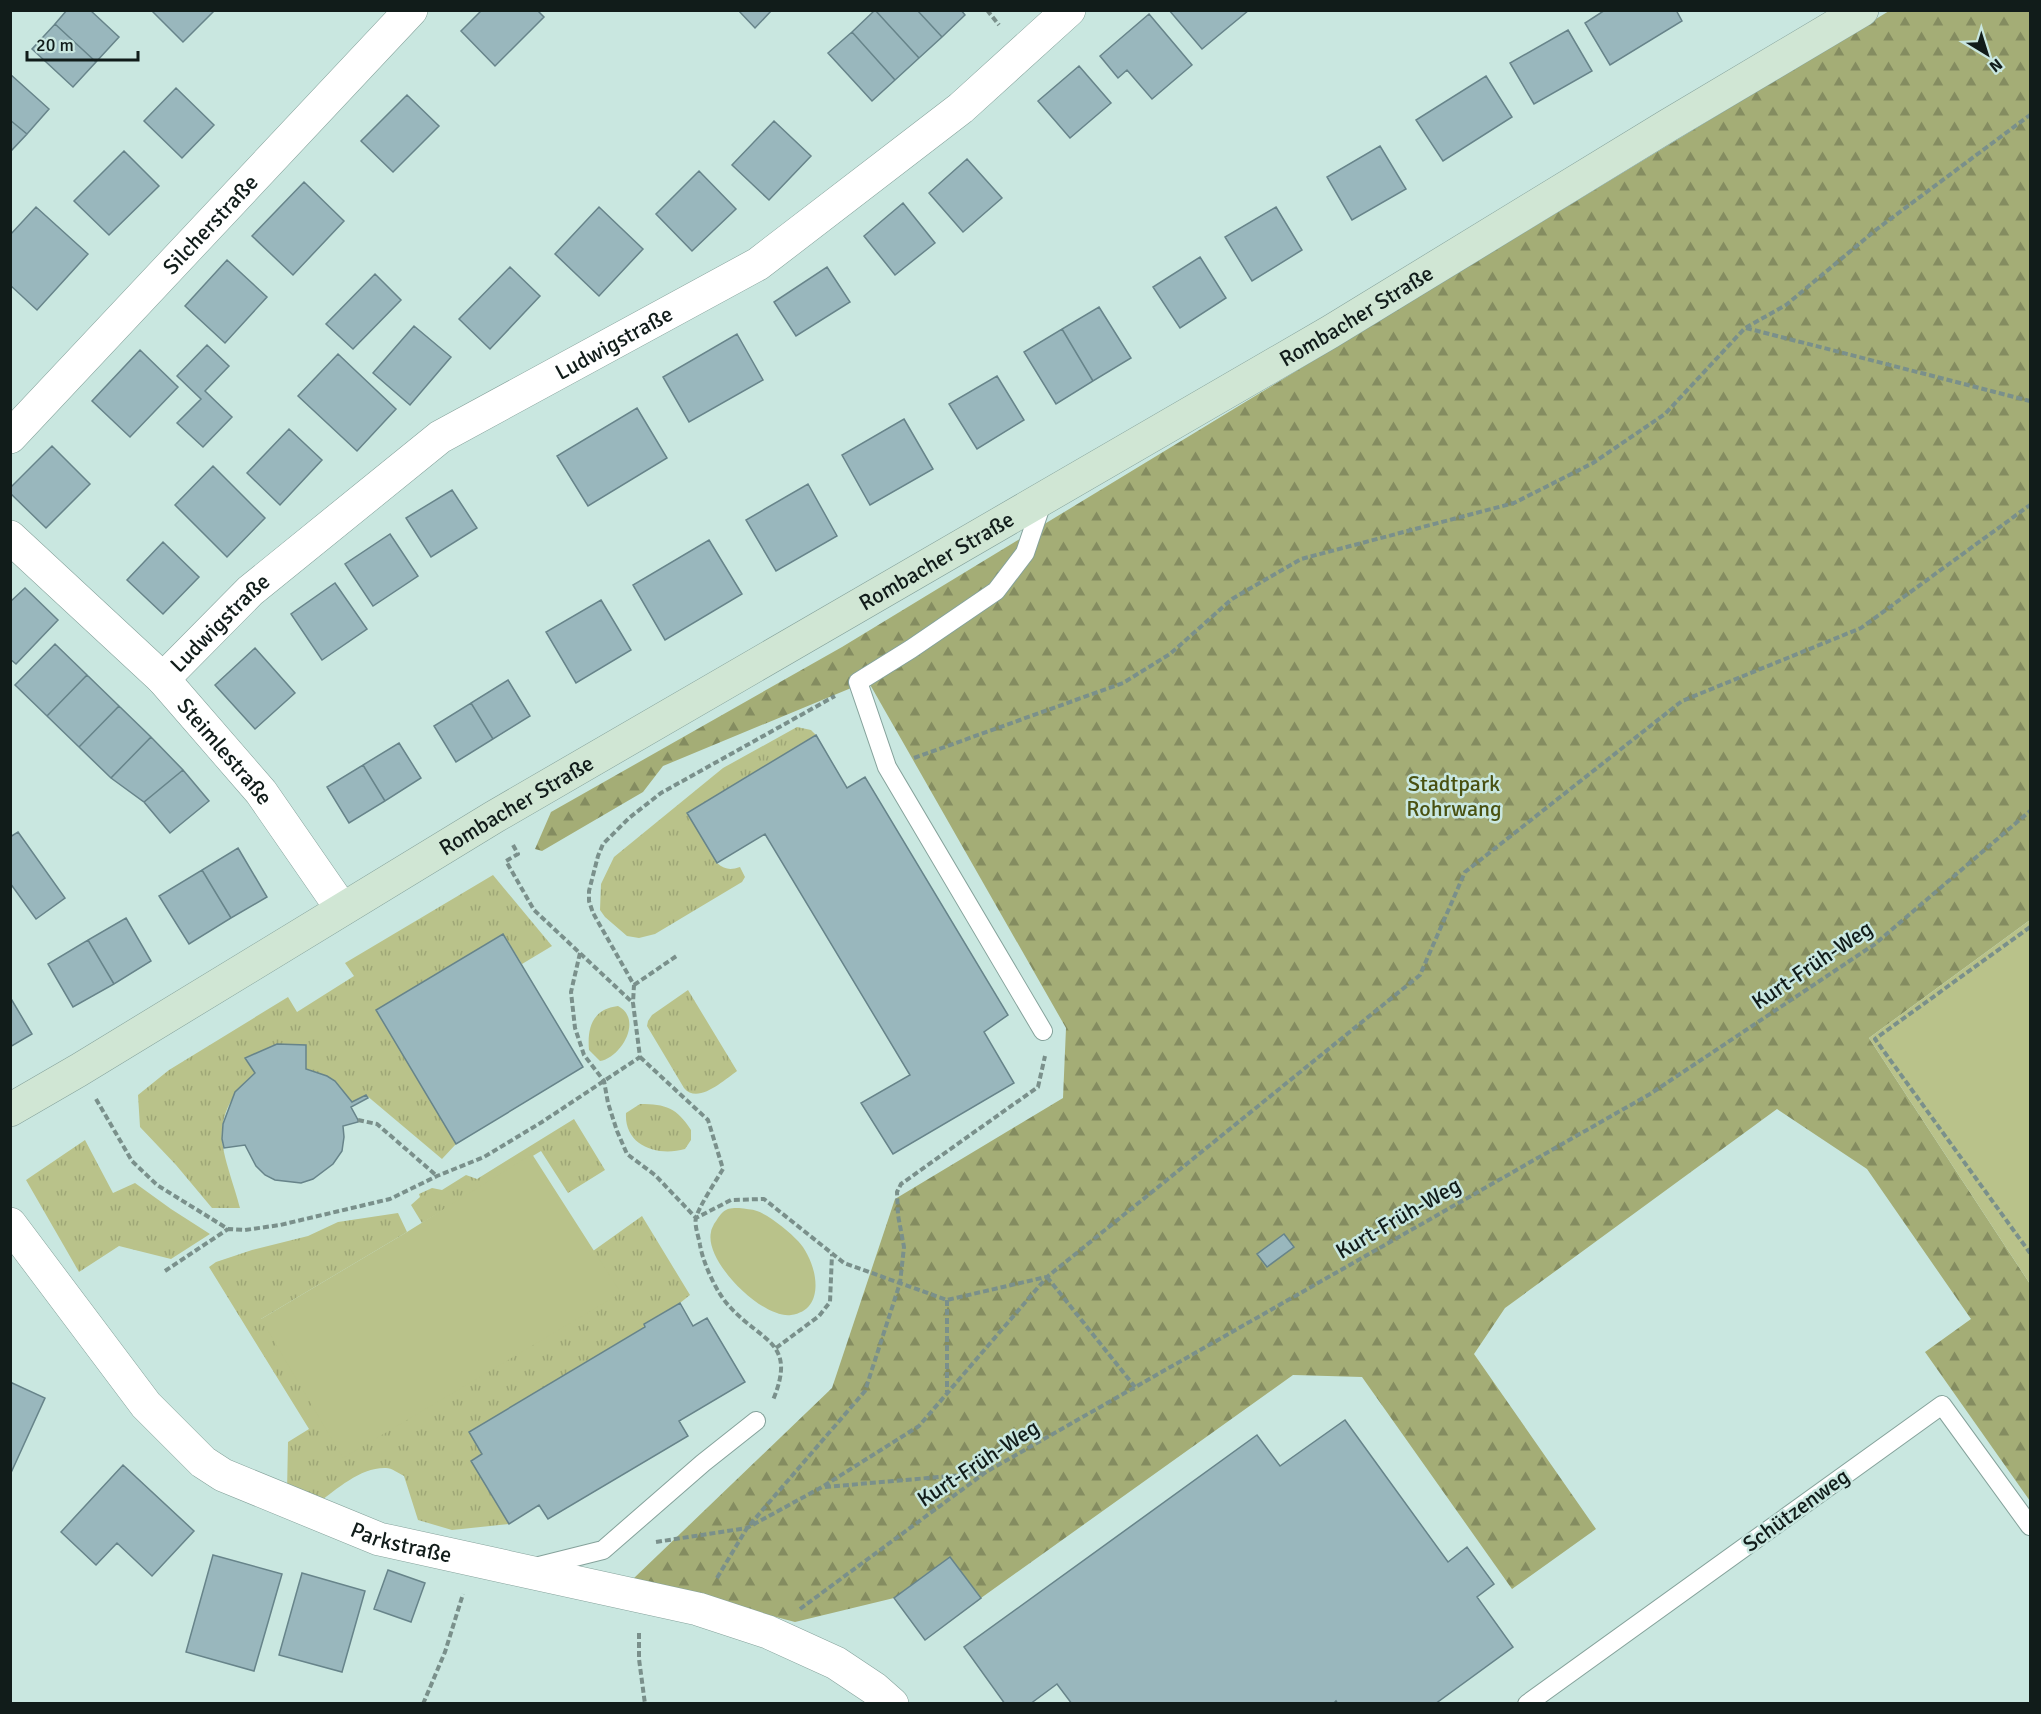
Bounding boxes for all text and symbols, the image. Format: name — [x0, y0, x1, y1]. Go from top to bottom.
scale bar — [27, 24, 138, 62]
north arrow — [1957, 24, 2017, 84]
text: 20 m — [36, 34, 74, 56]
text: N — [1985, 54, 2006, 76]
street label: Silcherstraße — [157, 169, 263, 280]
street label: Rombacher Straße — [1274, 259, 1438, 372]
street label: Ludwigstraße — [550, 300, 677, 385]
street label: Rombacher Straße — [854, 505, 1019, 616]
street label: Ludwigstraße — [164, 567, 275, 678]
street label: Steimlestraße — [172, 692, 279, 810]
street label: Rombacher Straße — [434, 749, 598, 861]
park label: Stadtpark Rohrwang — [1406, 770, 1502, 822]
street label: Kurt-Früh-Weg — [1746, 915, 1878, 1015]
street label: Kurt-Früh-Weg — [1331, 1171, 1465, 1265]
street label: Kurt-Früh-Weg — [912, 1414, 1044, 1512]
street label: Schützenweg — [1737, 1462, 1855, 1558]
street label: Parkstraße — [347, 1515, 454, 1568]

